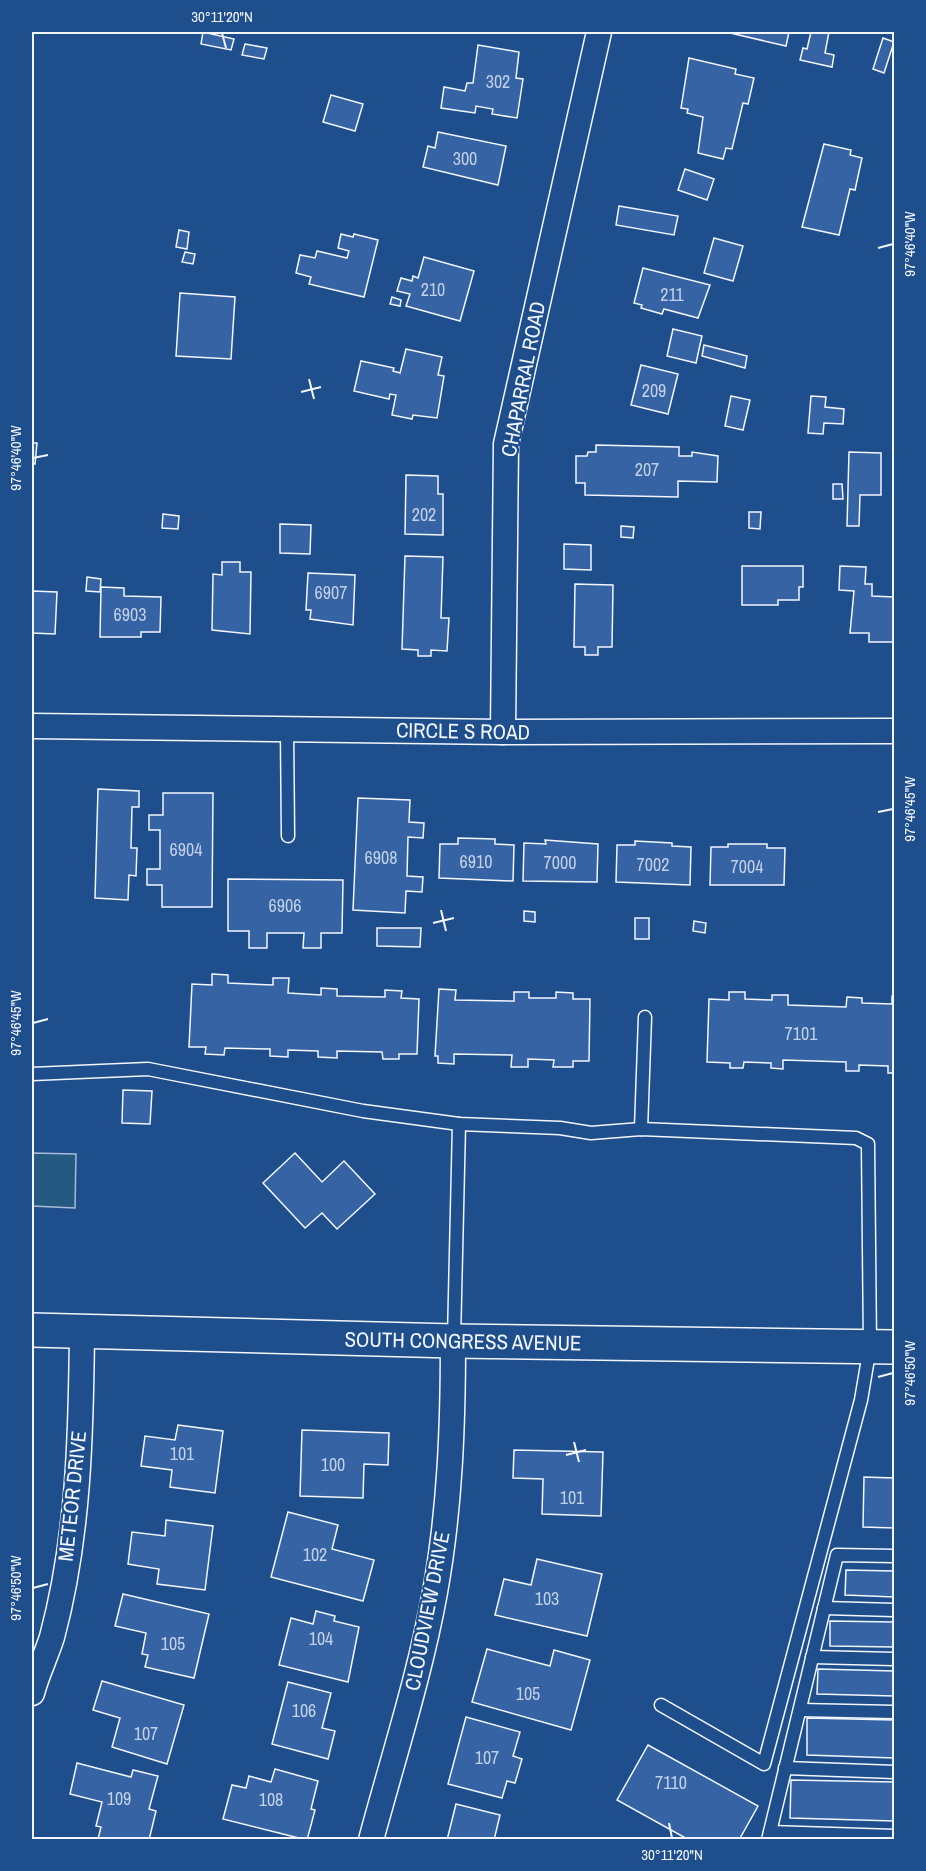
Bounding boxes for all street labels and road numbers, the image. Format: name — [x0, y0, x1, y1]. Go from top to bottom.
street label: CHAPARRAL ROAD — [494, 299, 552, 459]
street label: CIRCLE S ROAD — [396, 715, 530, 747]
street label: SOUTH CONGRESS AVENUE — [344, 1324, 582, 1358]
street label: METEOR DRIVE — [51, 1429, 93, 1563]
street label: CLOUDVIEW DRIVE — [397, 1529, 457, 1693]

